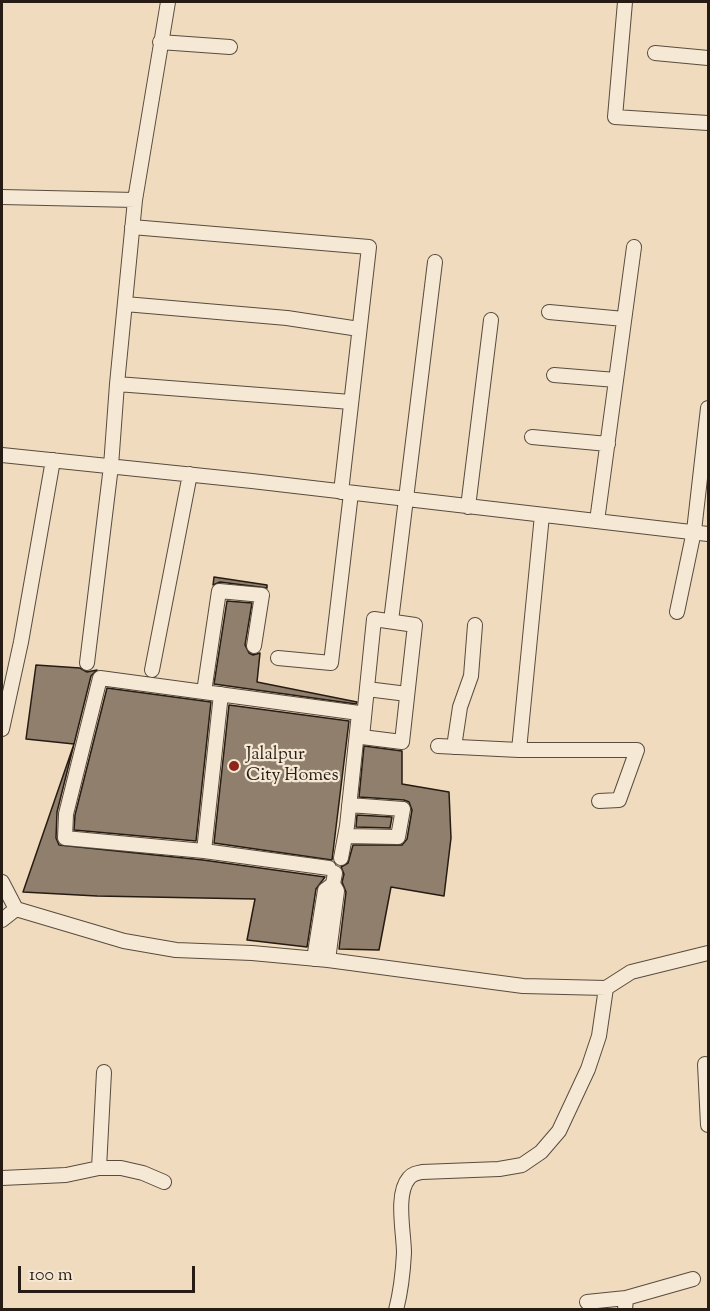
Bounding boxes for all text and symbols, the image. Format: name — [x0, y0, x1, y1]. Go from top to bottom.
place label: Jalalpur City Homes — [246, 745, 338, 788]
marker: Jalalpur City Homes — [227, 759, 241, 773]
scale bar — [21, 1254, 198, 1292]
text: 100 m — [29, 1263, 73, 1289]

